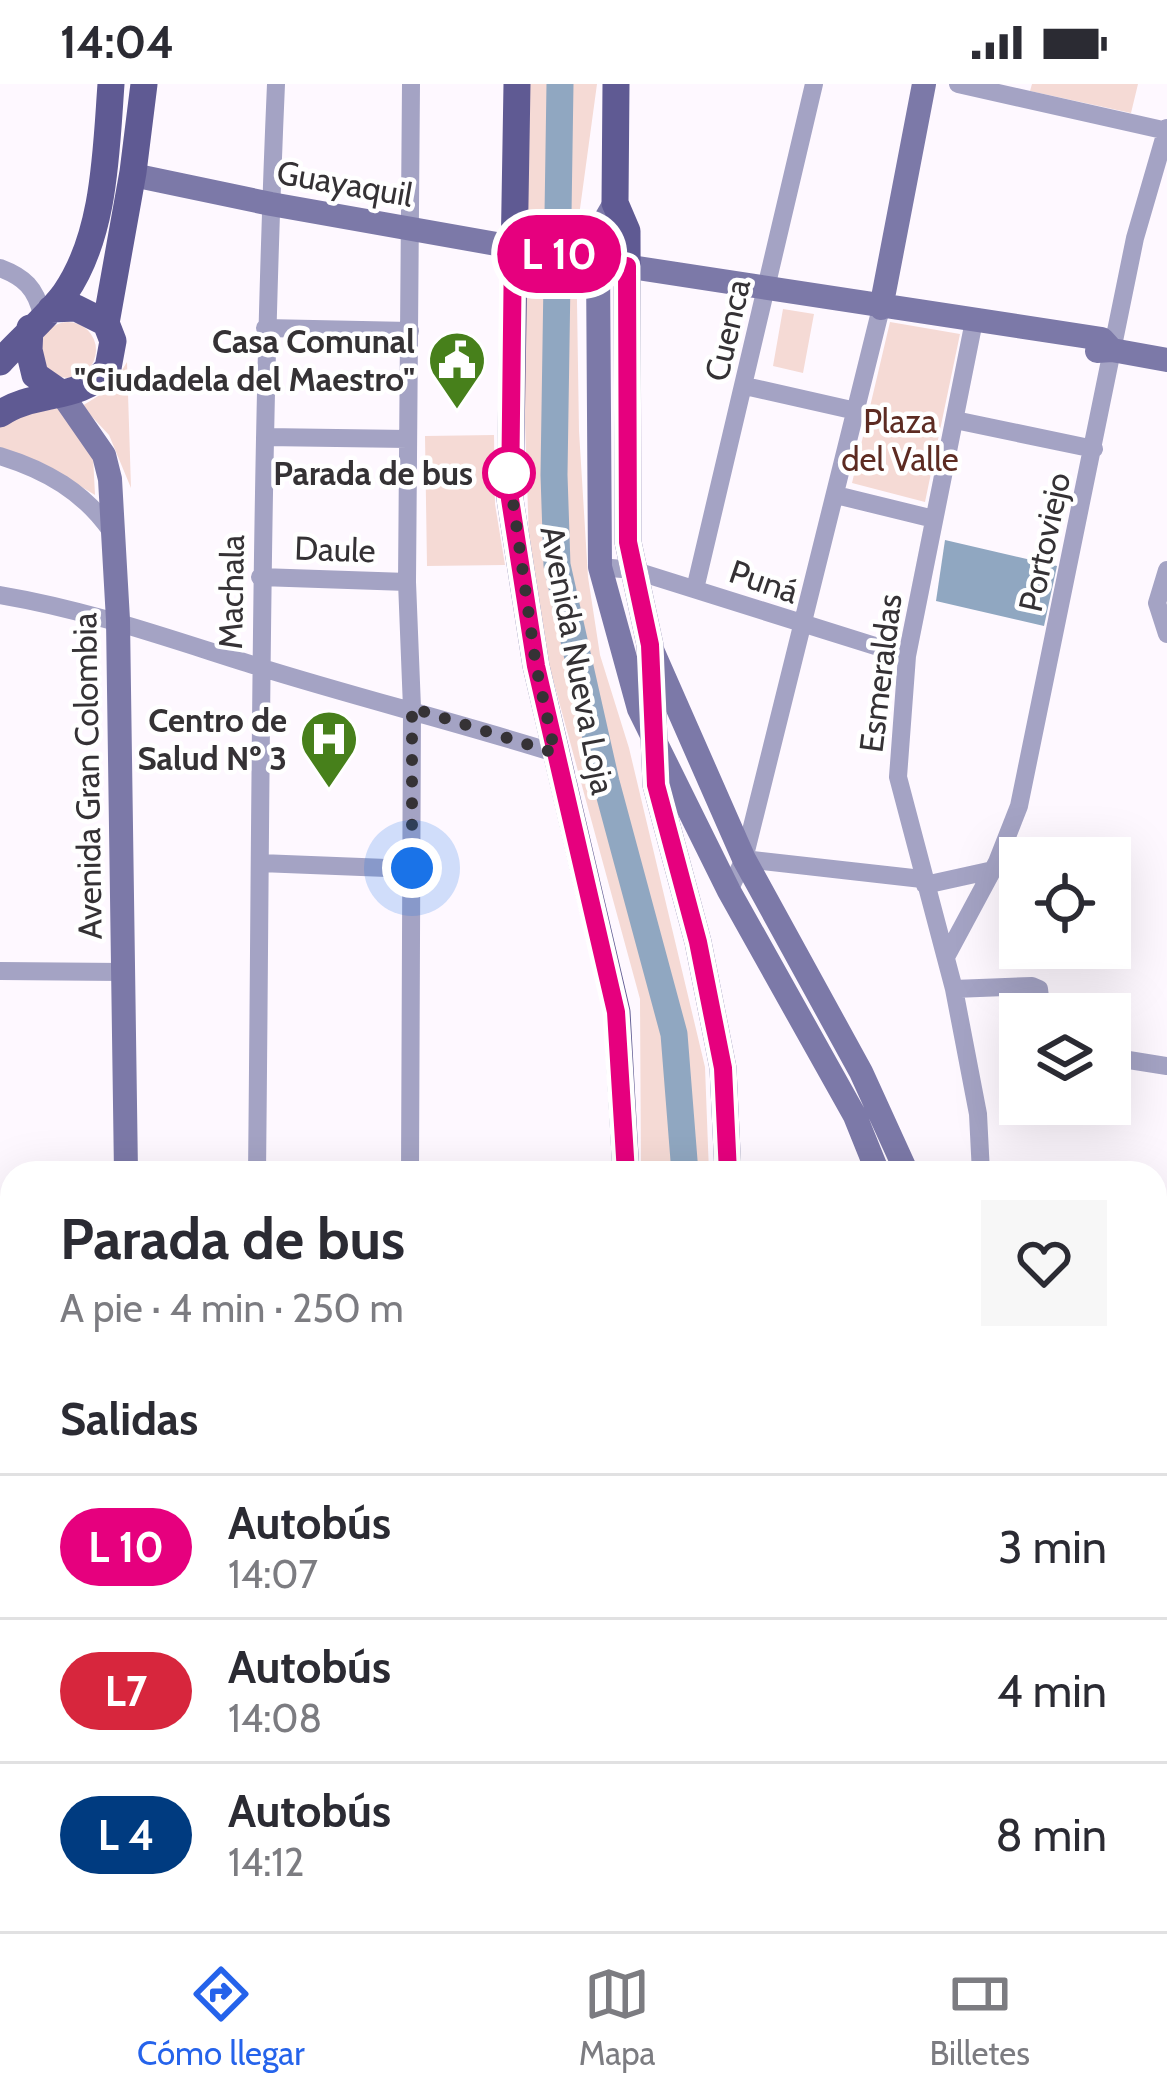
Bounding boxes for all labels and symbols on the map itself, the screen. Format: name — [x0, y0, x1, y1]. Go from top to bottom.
street label: Guayaquil — [274, 151, 416, 215]
line badge: L 10 — [475, 215, 643, 293]
street label: Cuenca — [696, 275, 758, 385]
place label: Casa Comunal "Ciudadela del Maestro" — [74, 321, 415, 399]
public building icon: Casa Comunal "Ciudadela del Maestro" — [426, 329, 488, 411]
park label: Plaza del Valle — [841, 401, 959, 479]
marker: Parada de bus — [484, 448, 534, 498]
place label: Parada de bus — [273, 453, 473, 493]
street label: Portoviejo — [1010, 469, 1078, 615]
street label: Avenida Nueva Loja — [532, 522, 624, 798]
street label: Daule — [294, 528, 376, 570]
street label: Machala — [210, 534, 252, 650]
street label: Puná — [724, 551, 804, 611]
street label: Esmeraldas — [850, 592, 910, 754]
street label: Avenida Gran Colombia — [64, 612, 110, 940]
place label: Centro de Salud Nº 3 — [137, 700, 287, 778]
hospital icon: Centro de Salud Nº 3 — [298, 708, 360, 790]
your location — [382, 838, 442, 898]

